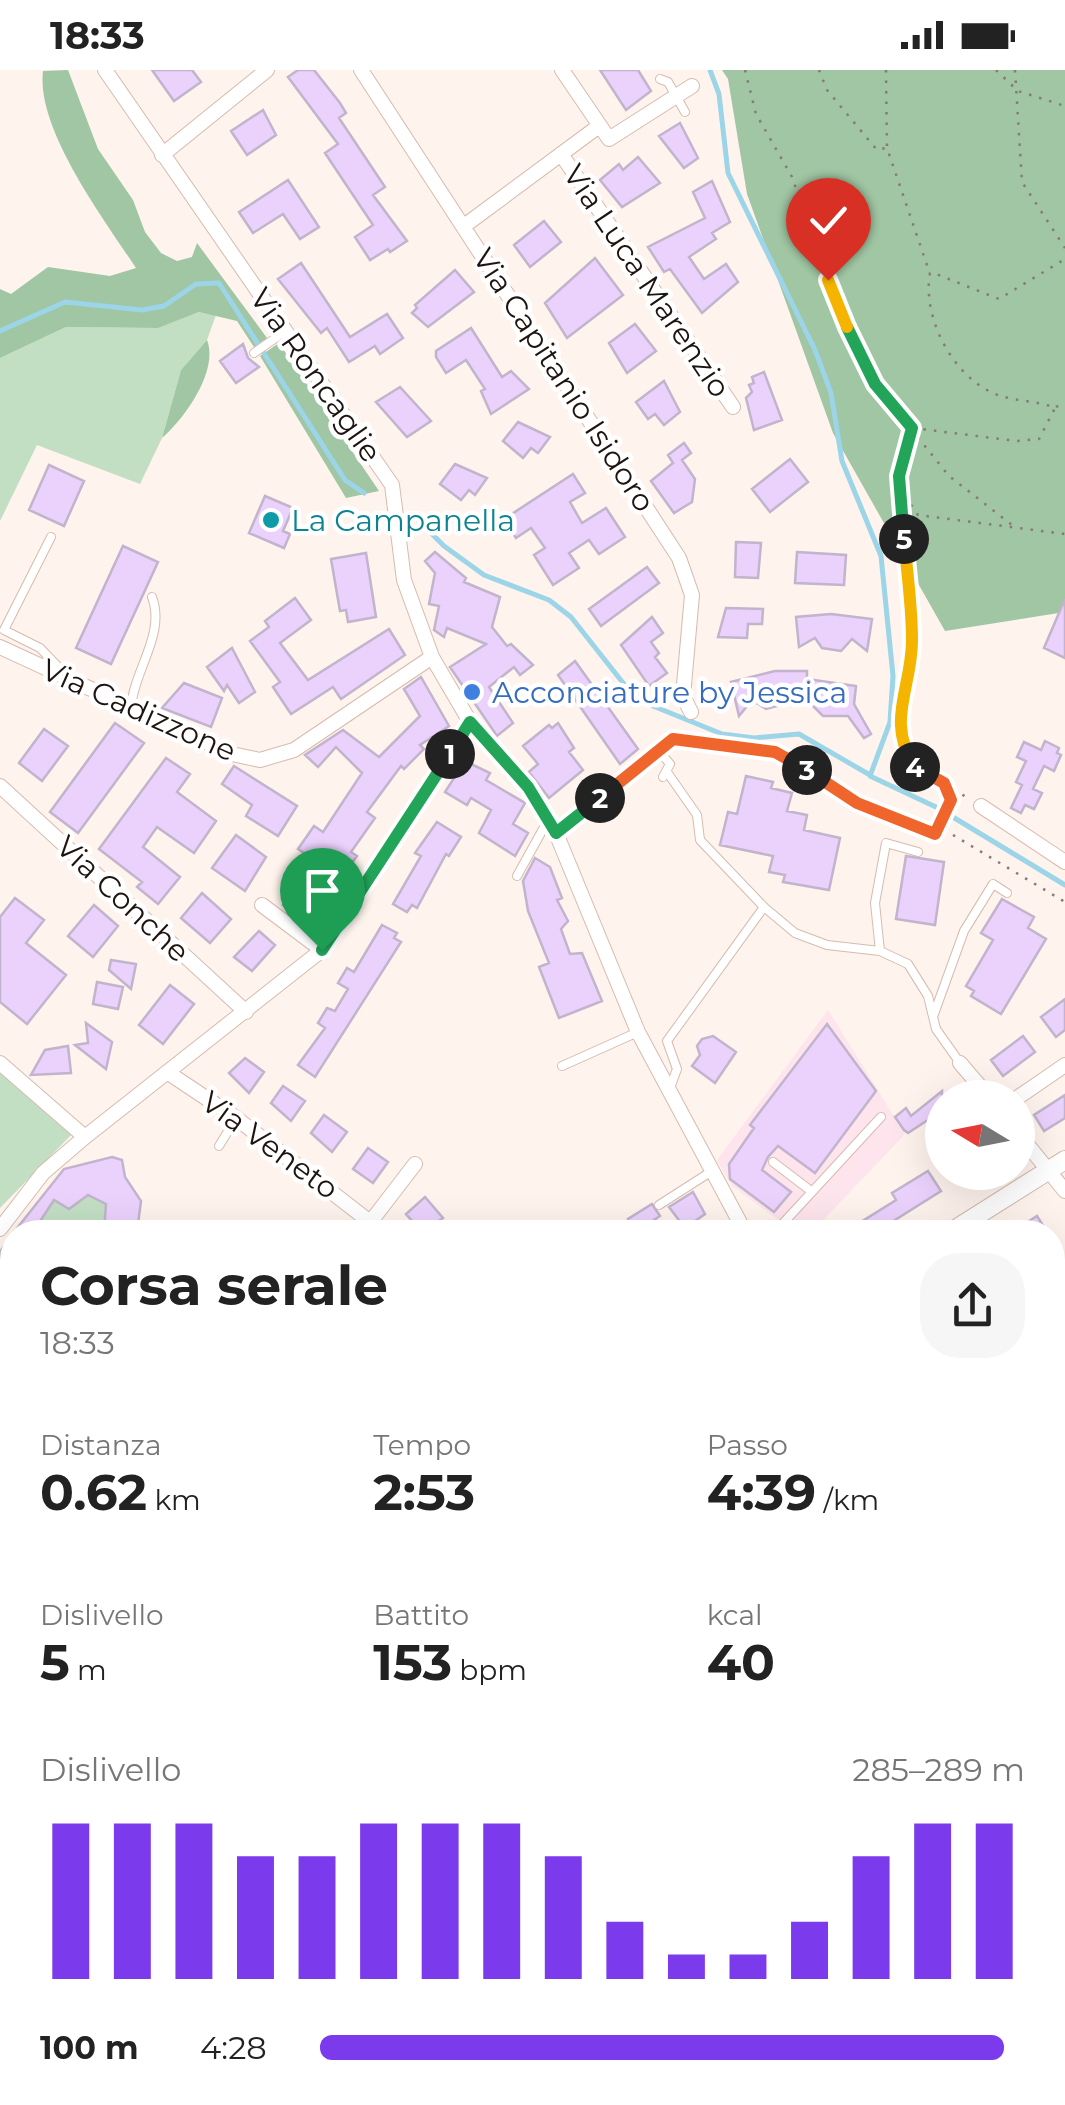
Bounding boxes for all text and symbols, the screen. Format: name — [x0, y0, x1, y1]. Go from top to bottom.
text: 18:33 — [50, 12, 145, 59]
street label: Via Luca Marenzio — [555, 158, 739, 404]
pin — [786, 178, 871, 281]
icon: check — [801, 193, 856, 248]
street label: Via Capitanio Isidoro — [465, 241, 663, 519]
street label: Via Roncaglie — [242, 281, 390, 469]
place label: La Campanella — [291, 502, 515, 539]
marker: La Campanella — [260, 509, 282, 531]
pin: 5 — [879, 514, 929, 564]
text: 5 — [896, 522, 912, 556]
street label: Via Cadizzone — [36, 651, 242, 769]
place label: Acconciature by Jessica — [492, 674, 847, 711]
marker: Acconciature by Jessica — [461, 681, 483, 703]
pin: 1 — [425, 729, 475, 779]
text: 1 — [445, 737, 455, 771]
pin: 4 — [890, 742, 940, 792]
pin: 3 — [782, 745, 832, 795]
text: 4 — [905, 750, 925, 784]
text: 3 — [799, 753, 815, 787]
pin: 2 — [575, 773, 625, 823]
text: 2 — [592, 781, 608, 815]
street label: Via Conche — [49, 828, 197, 970]
pin — [280, 848, 365, 951]
icon: arrive — [295, 863, 350, 918]
north arrow — [925, 1080, 1035, 1190]
map controls — [925, 1080, 1035, 1190]
street label: Via Veneto — [194, 1083, 346, 1207]
text: Corsa serale — [40, 1252, 388, 1319]
button: share — [920, 1253, 1025, 1358]
text: 18:33 — [40, 1323, 115, 1362]
text: Distanza — [40, 1428, 161, 1462]
text: Tempo — [373, 1428, 471, 1462]
text: Passo — [707, 1428, 788, 1462]
text: 0.62 — [40, 1462, 147, 1523]
text: 2:53 — [373, 1462, 475, 1523]
text: 4:39 — [707, 1462, 816, 1523]
text: km — [147, 1483, 201, 1517]
text: /km — [816, 1483, 879, 1517]
text: Dislivello — [40, 1598, 164, 1632]
text: Battito — [373, 1598, 469, 1632]
text: kcal — [707, 1598, 763, 1632]
text: 5 — [40, 1632, 70, 1693]
text: 153 — [373, 1632, 452, 1693]
text: 40 — [707, 1632, 775, 1693]
text: m — [70, 1653, 107, 1687]
text: bpm — [452, 1653, 527, 1687]
text: Dislivello — [40, 1750, 181, 1789]
text: 285–289 m — [852, 1750, 1025, 1789]
text: 100 m — [40, 2028, 139, 2067]
text: 4:28 — [200, 2028, 267, 2067]

